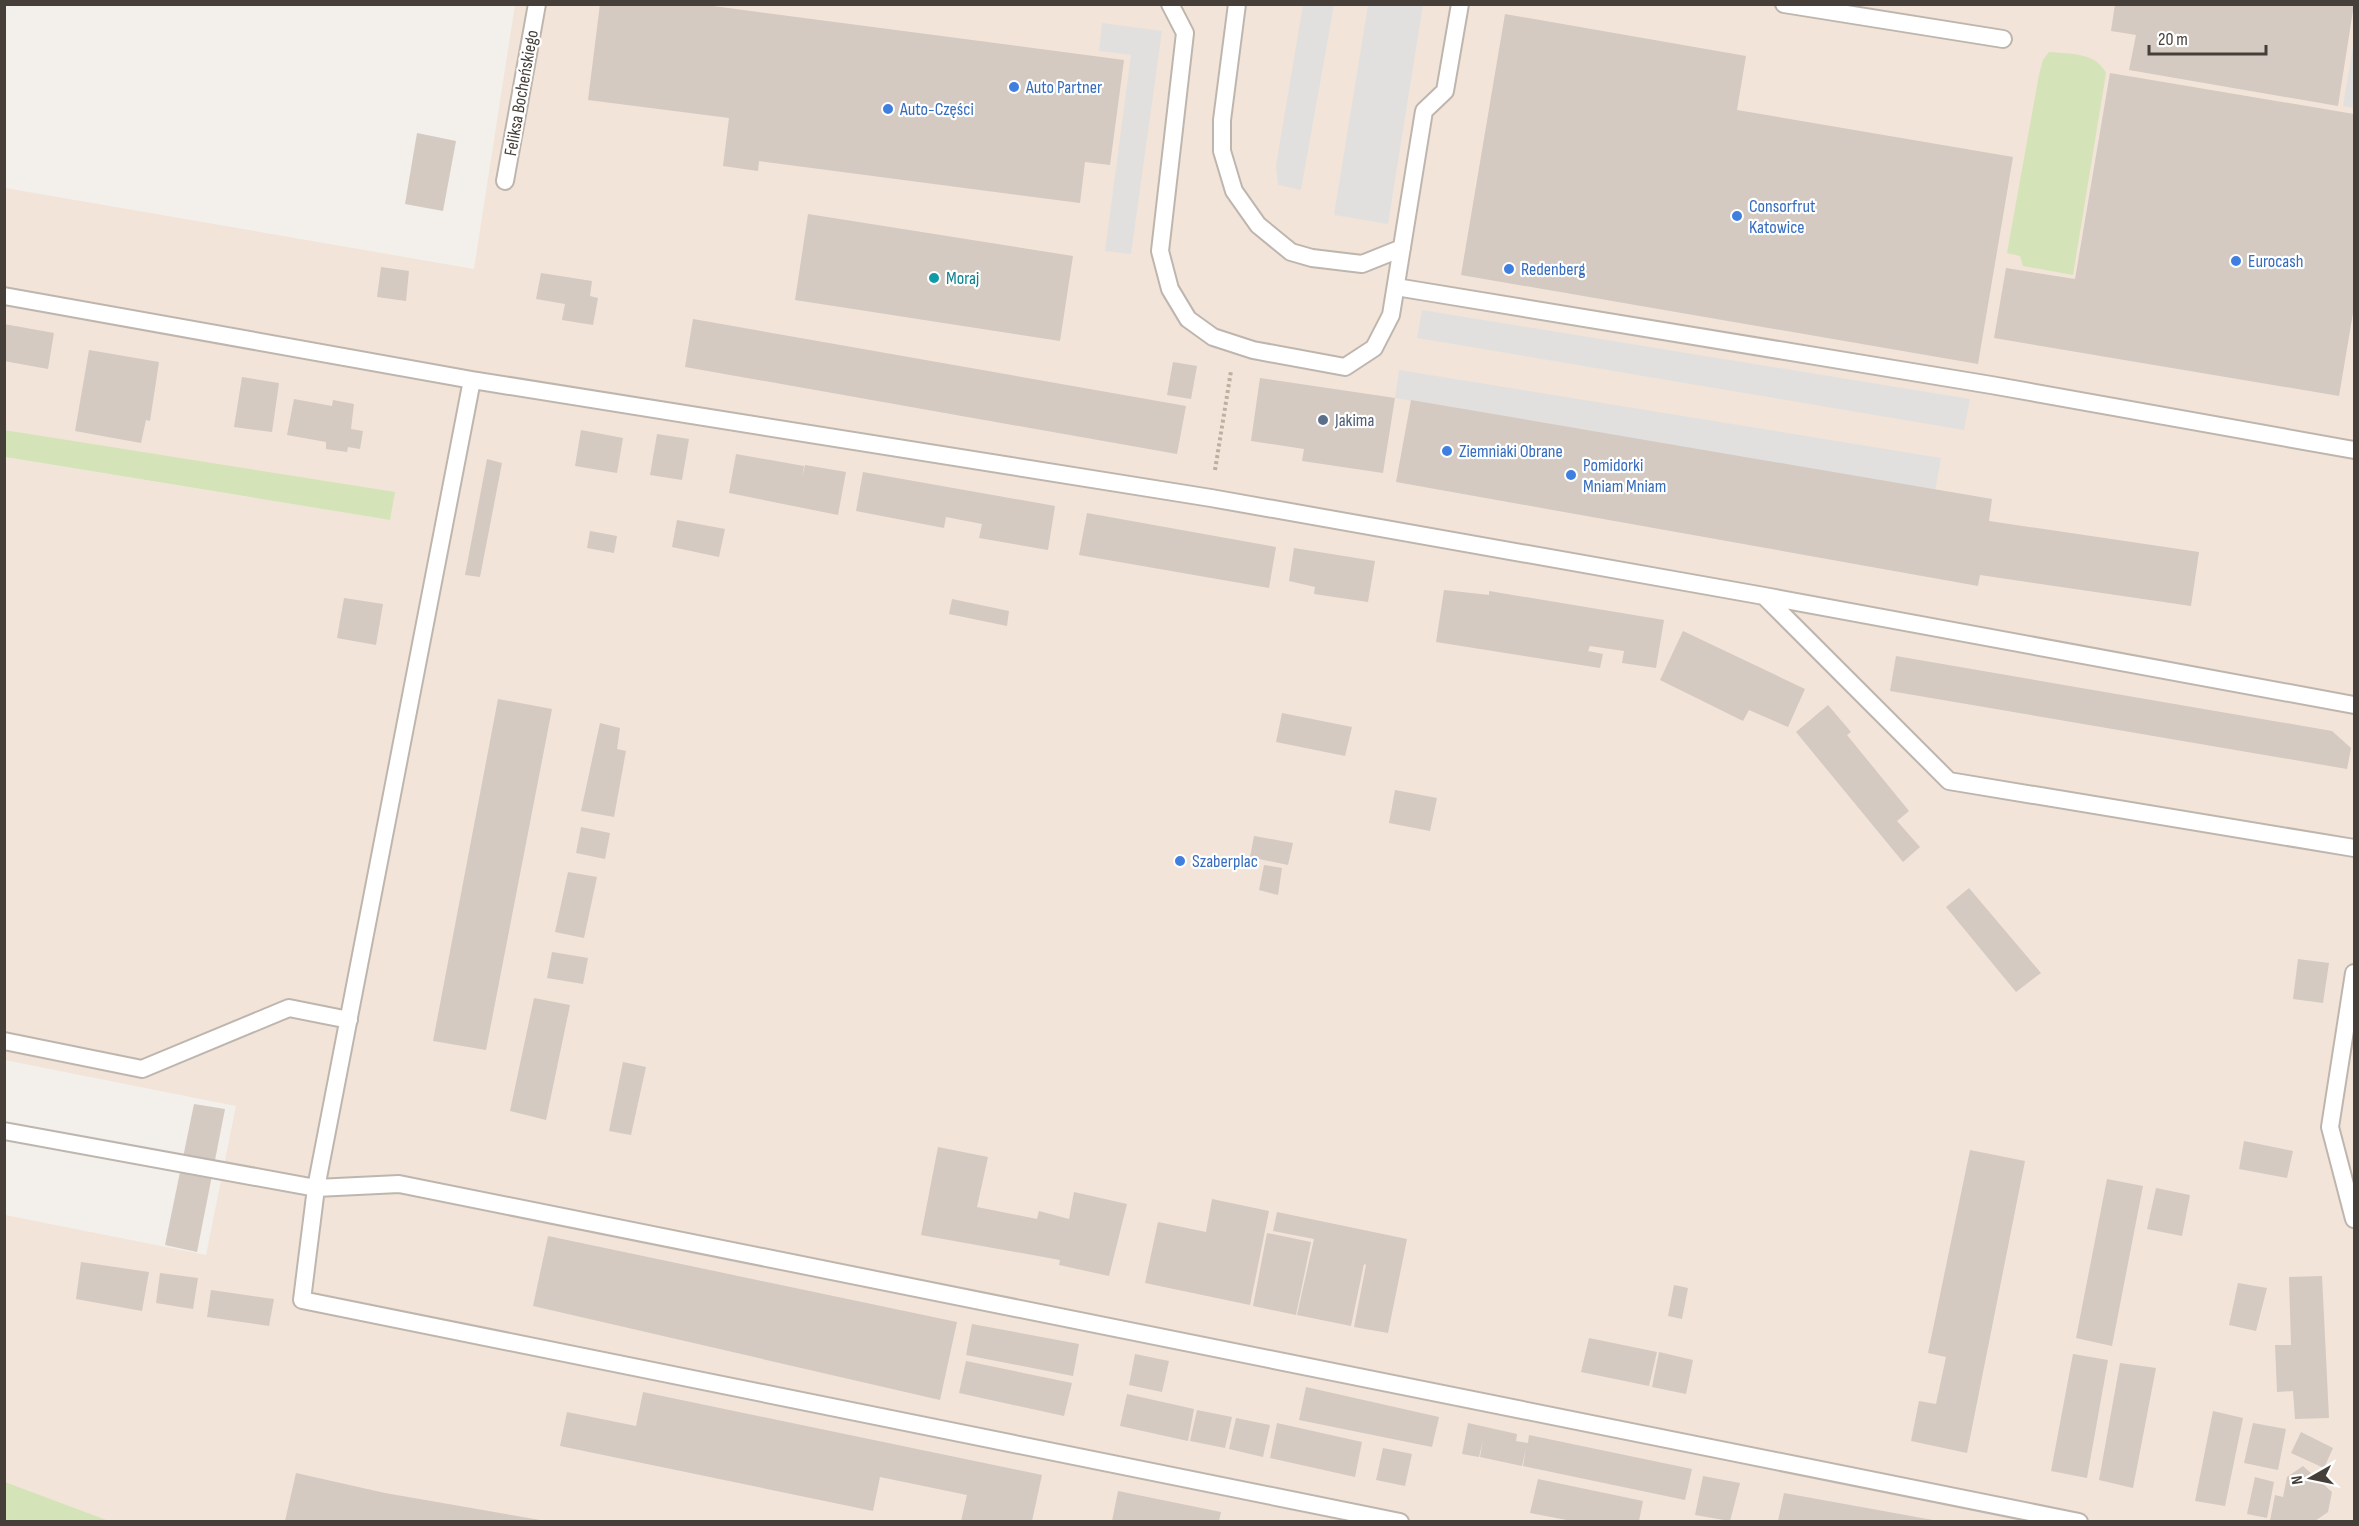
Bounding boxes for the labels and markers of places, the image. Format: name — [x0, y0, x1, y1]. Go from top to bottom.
place label: Auto Partner — [1025, 77, 1102, 98]
marker: Auto Partner — [1007, 80, 1021, 94]
place label: Auto-Części — [899, 99, 974, 120]
marker: Auto-Części — [881, 102, 895, 116]
place label: Consorfrut Katowice — [1749, 196, 1816, 238]
marker: Consorfrut Katowice — [1730, 209, 1744, 223]
place label: Eurocash — [2248, 251, 2303, 272]
marker: Eurocash — [2229, 254, 2243, 268]
place label: Redenberg — [1521, 259, 1585, 280]
marker: Redenberg — [1502, 262, 1516, 276]
place label: Moraj — [946, 268, 979, 289]
marker: Moraj — [927, 271, 941, 285]
place label: Jakima — [1334, 410, 1374, 431]
marker: Jakima — [1316, 413, 1330, 427]
place label: Ziemniaki Obrane — [1459, 441, 1563, 462]
marker: Ziemniaki Obrane — [1440, 444, 1454, 458]
place label: Pomidorki Mniam Mniam — [1583, 455, 1666, 497]
marker: Pomidorki Mniam Mniam — [1564, 468, 1578, 482]
place label: Szaberplac — [1192, 851, 1258, 872]
marker: Szaberplac — [1173, 854, 1187, 868]

